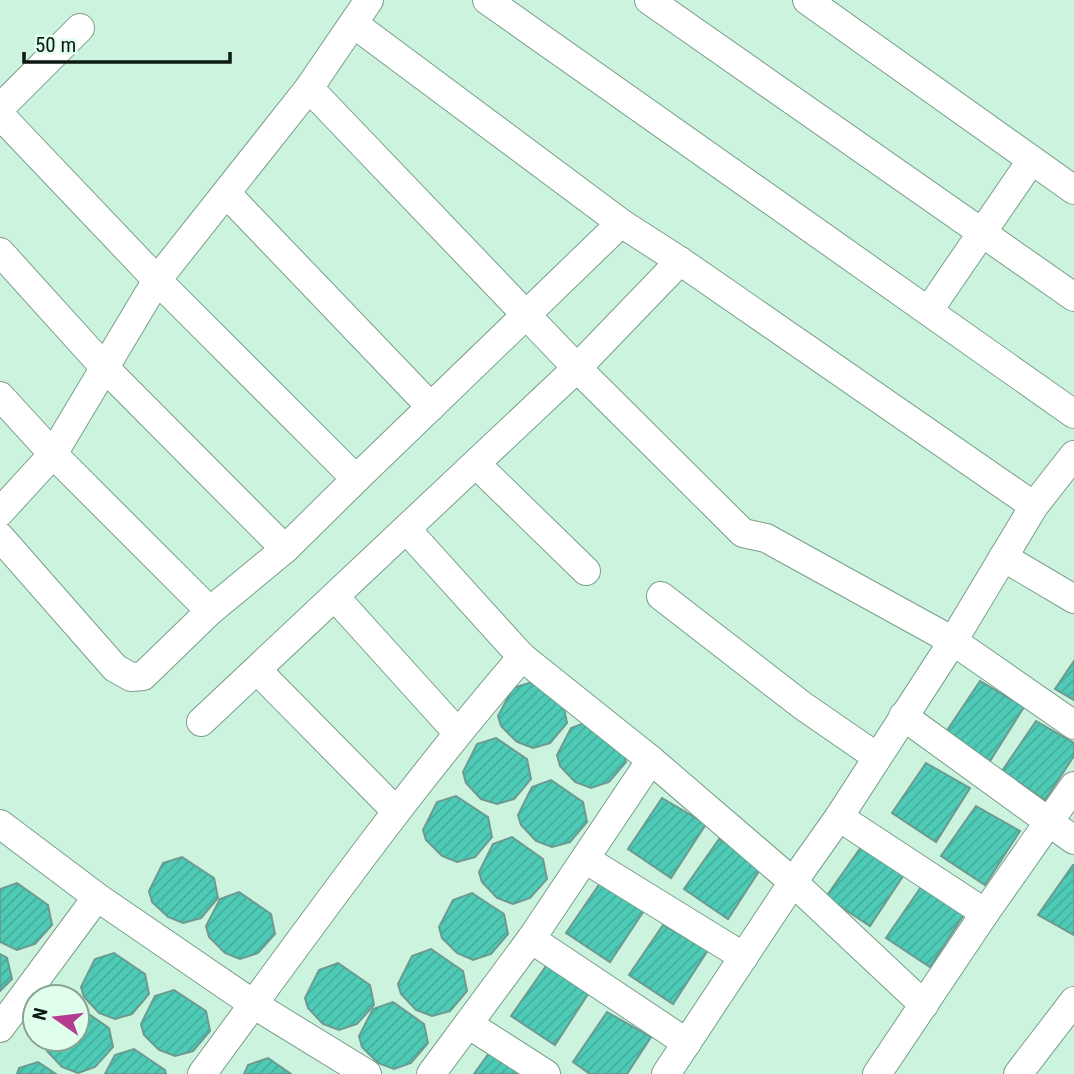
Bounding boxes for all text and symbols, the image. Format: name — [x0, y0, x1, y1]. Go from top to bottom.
scale bar — [24, 21, 231, 65]
text: 50 m — [35, 33, 76, 57]
north arrow — [21, 983, 91, 1053]
text: N — [27, 1006, 53, 1022]

